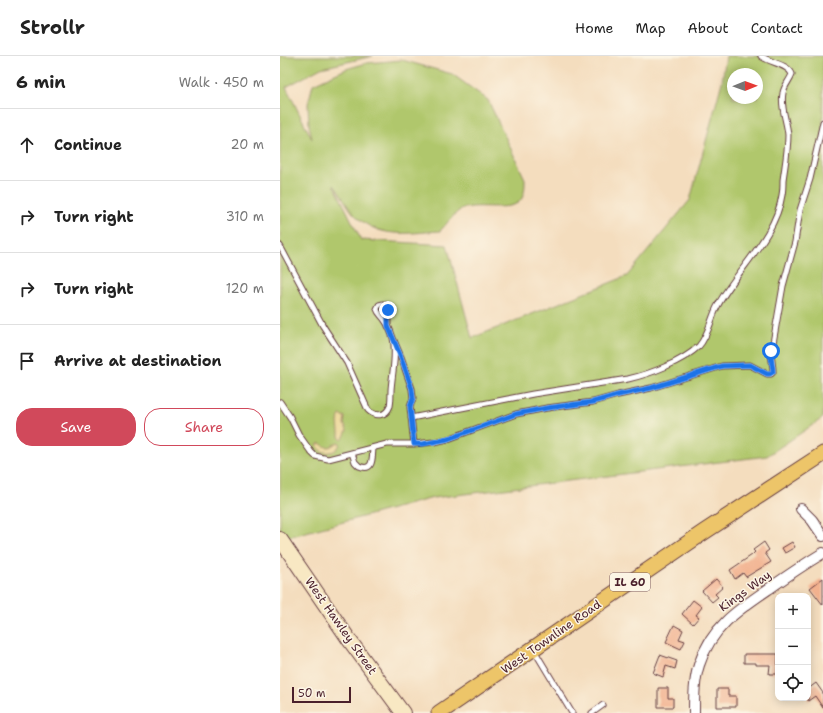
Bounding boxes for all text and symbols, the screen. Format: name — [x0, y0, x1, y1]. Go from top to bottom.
text: Strollr — [20, 15, 85, 40]
text: Home — [575, 19, 614, 37]
text: Map — [636, 19, 666, 37]
text: About — [688, 19, 729, 37]
text: Contact — [751, 19, 803, 37]
north arrow — [727, 68, 763, 104]
text: 6 min — [16, 71, 66, 93]
text: Walk · 450 m — [179, 74, 264, 91]
icon: ahead — [16, 134, 38, 156]
text: Continue — [54, 135, 122, 155]
text: 20 m — [231, 136, 264, 153]
icon: right — [16, 206, 38, 228]
text: Turn right — [54, 207, 134, 227]
text: 310 m — [226, 208, 264, 225]
icon: right — [16, 278, 38, 300]
text: Turn right — [54, 279, 134, 299]
text: 120 m — [226, 280, 264, 297]
route end — [379, 301, 397, 319]
route start — [762, 342, 780, 360]
icon: arrive — [16, 350, 38, 372]
text: Arrive at destination — [54, 351, 222, 371]
button: Save — [16, 408, 136, 446]
button: Share — [144, 408, 264, 446]
street label: Kings Way — [716, 567, 774, 615]
road number: IL 60 — [610, 573, 650, 591]
street label: West Hawley Street — [301, 574, 381, 678]
map controls — [775, 593, 811, 701]
button: + — [775, 593, 811, 629]
street label: West Townline Road — [498, 596, 604, 678]
button: − — [775, 629, 811, 665]
button: locate — [775, 665, 811, 701]
scale bar — [292, 685, 351, 704]
text: 50 m — [298, 686, 326, 701]

